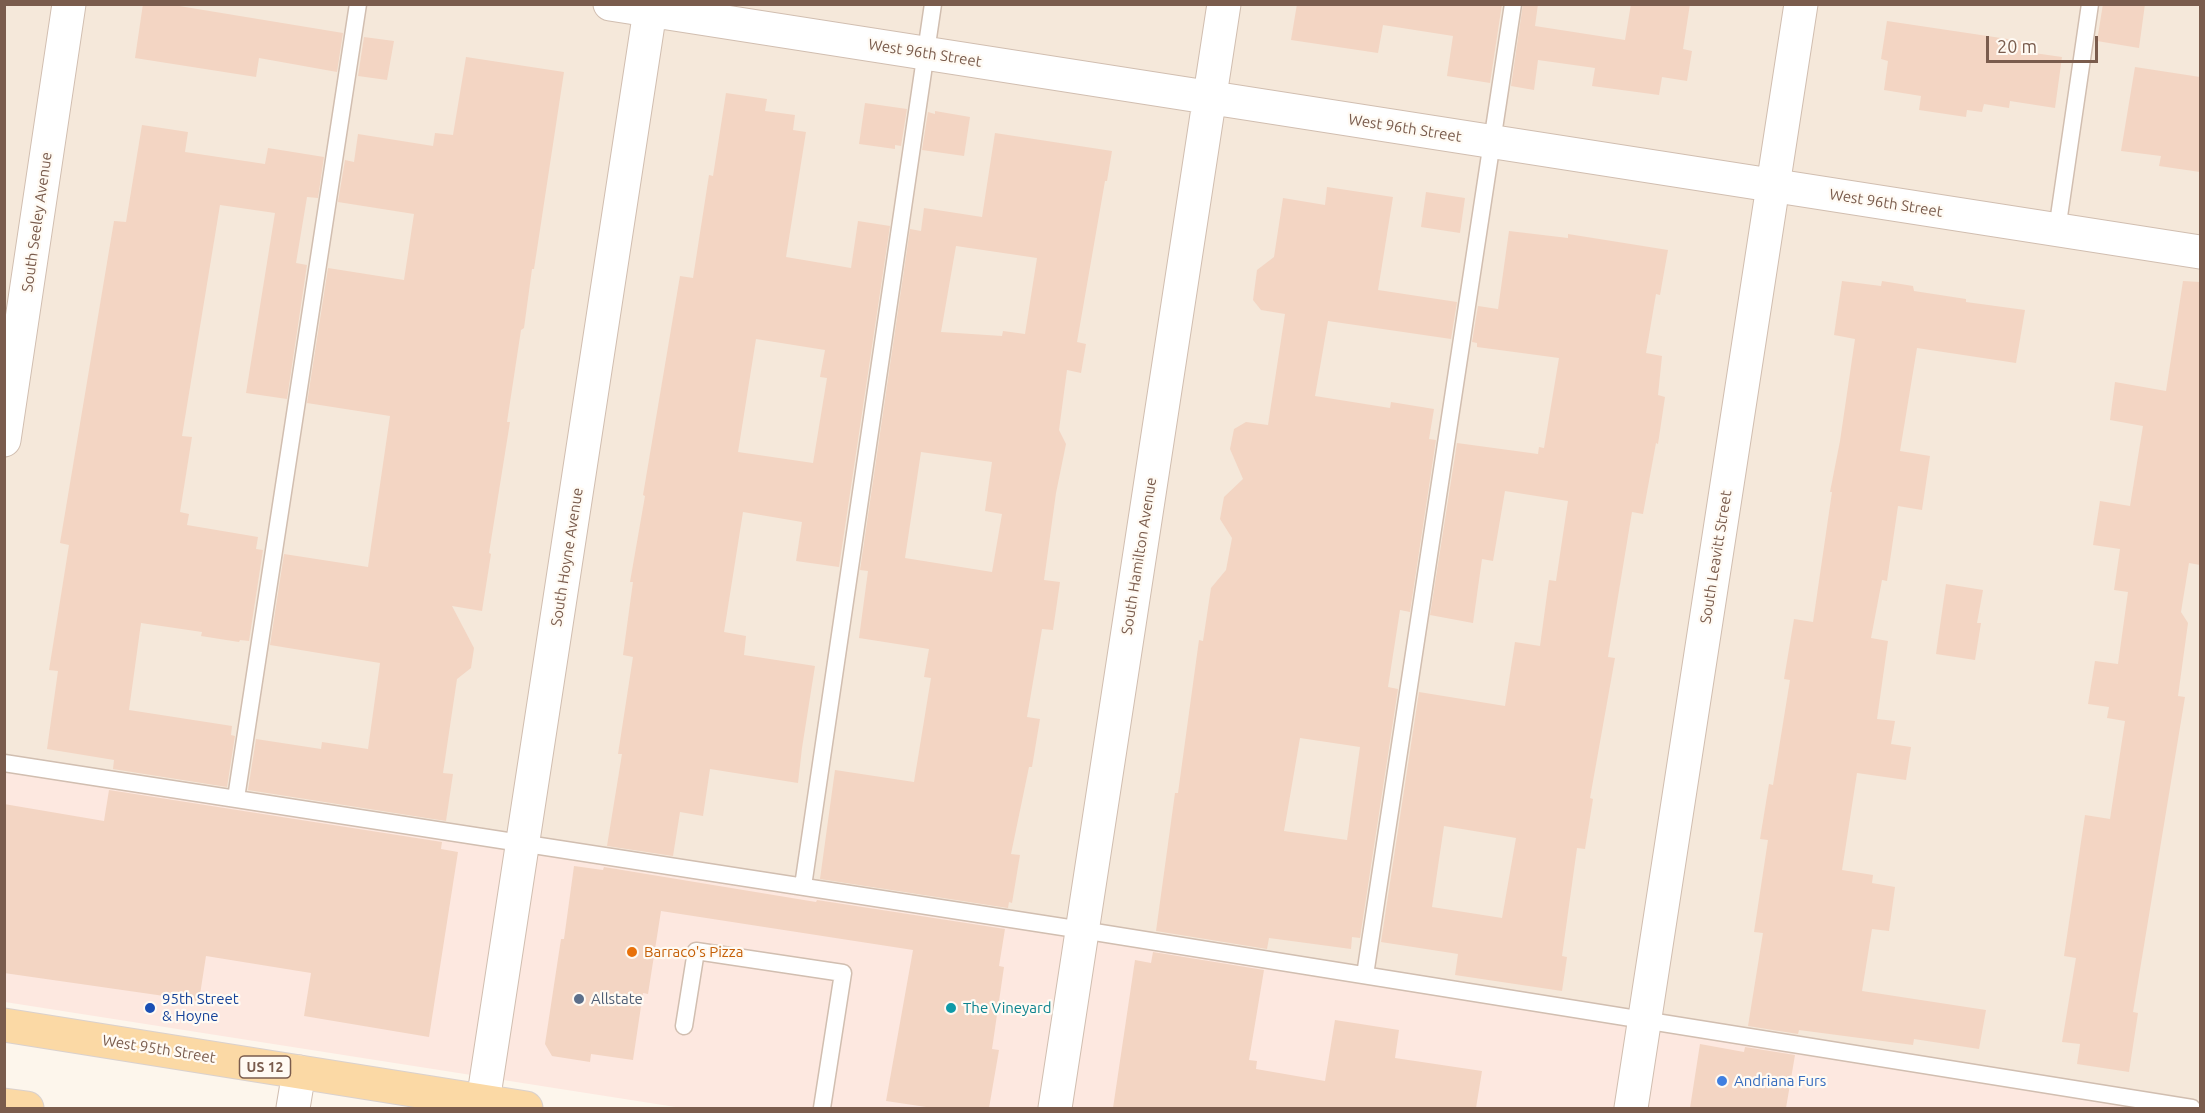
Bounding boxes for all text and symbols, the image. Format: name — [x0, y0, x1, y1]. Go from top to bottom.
scale bar — [1989, 24, 2102, 62]
street label: West 96th Street — [867, 35, 983, 71]
text: 20 m — [1997, 36, 2037, 56]
street label: West 96th Street — [1347, 110, 1463, 146]
street label: South Seeley Avenue — [18, 151, 56, 293]
street label: West 96th Street — [1828, 185, 1944, 221]
street label: South Hamilton Avenue — [1118, 476, 1160, 636]
street label: South Hoyne Avenue — [547, 486, 587, 628]
street label: South Leavitt Street — [1697, 489, 1735, 625]
place label: Barraco's Pizza — [644, 943, 743, 961]
marker: Barraco's Pizza — [625, 945, 639, 959]
place label: 95th Street & Hoyne — [162, 990, 239, 1025]
place label: Allstate — [591, 990, 643, 1008]
marker: Allstate — [572, 992, 586, 1006]
place label: The Vineyard — [963, 999, 1051, 1017]
marker: 95th Street & Hoyne — [143, 1001, 157, 1015]
marker: The Vineyard — [944, 1001, 958, 1015]
street label: West 95th Street — [101, 1031, 217, 1067]
road number: US 12 — [240, 1056, 290, 1078]
place label: Andriana Furs — [1734, 1072, 1826, 1090]
marker: Andriana Furs — [1715, 1074, 1729, 1088]

